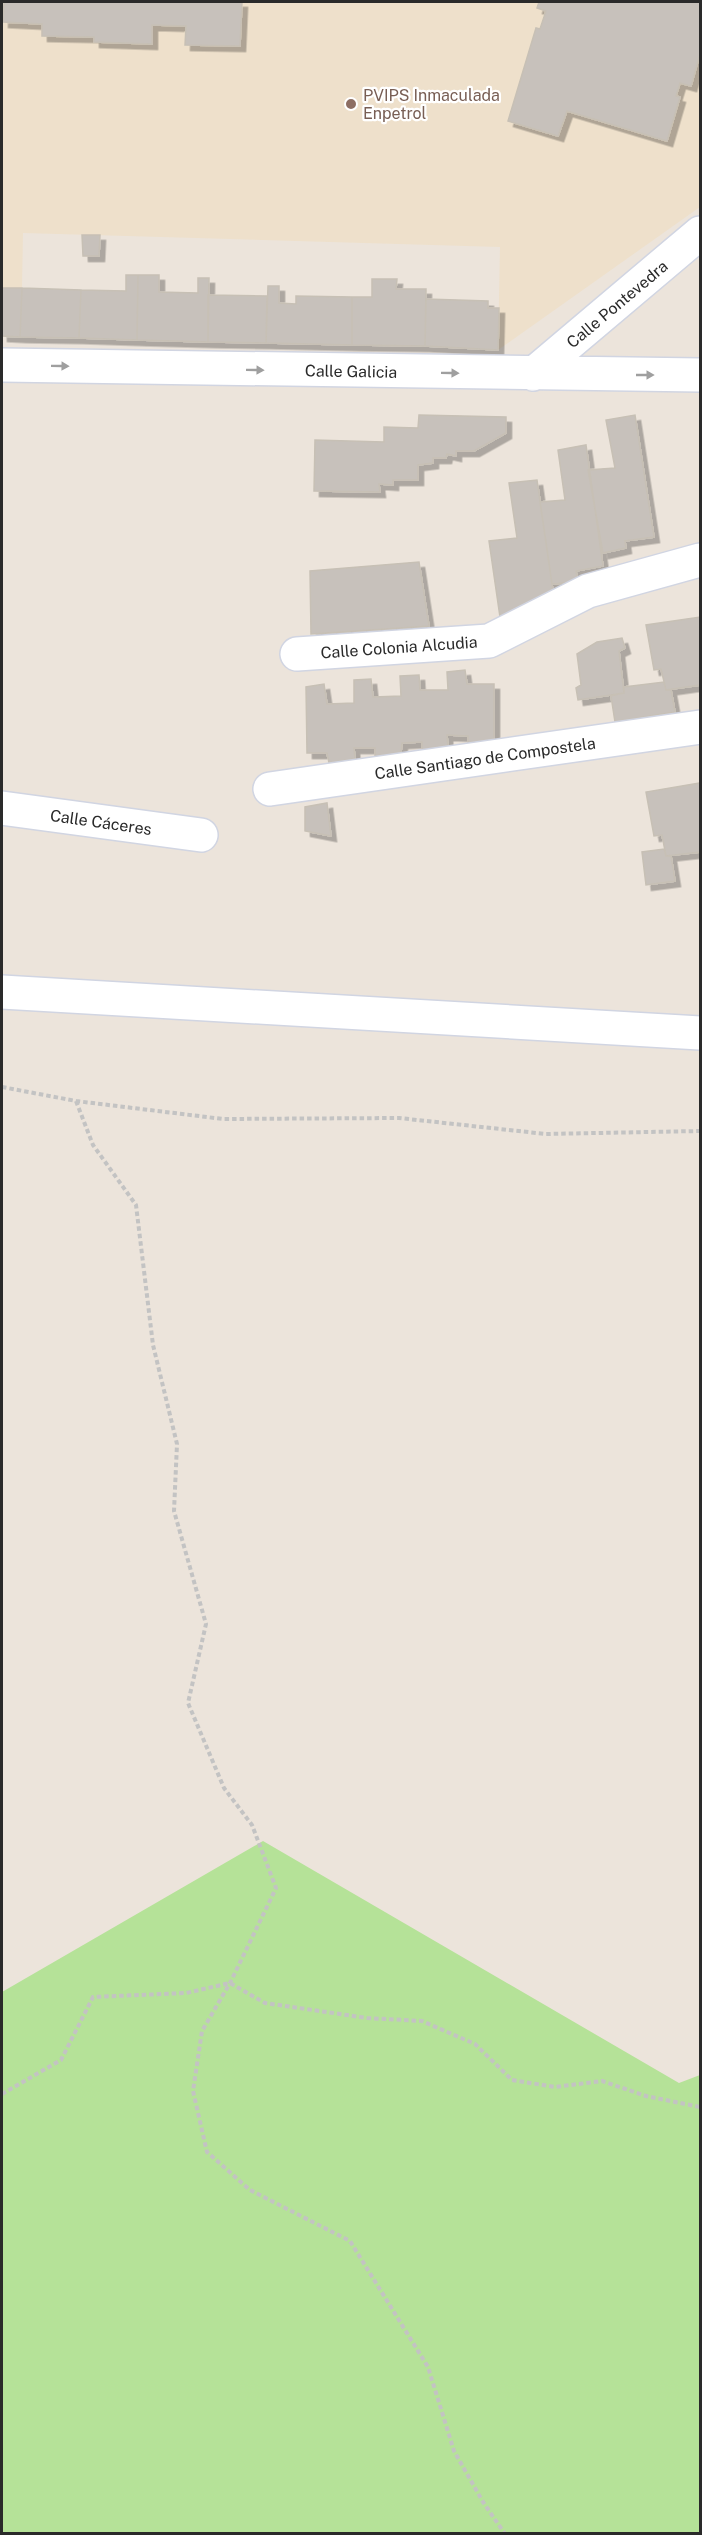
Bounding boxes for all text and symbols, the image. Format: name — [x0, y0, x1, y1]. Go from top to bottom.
place label: PVIPS Inmaculada Enpetrol — [363, 86, 500, 123]
marker: PVIPS Inmaculada Enpetrol — [344, 97, 358, 111]
street label: Calle Pontevedra — [563, 257, 672, 352]
one-way arrow — [50, 361, 69, 371]
street label: Calle Galicia — [305, 361, 397, 382]
one-way arrow — [245, 365, 264, 374]
one-way arrow — [440, 368, 459, 378]
one-way arrow — [635, 370, 654, 380]
street label: Calle Colonia Alcudia — [320, 633, 478, 662]
street label: Calle Santiago de Compostela — [373, 734, 597, 783]
street label: Calle Cáceres — [49, 806, 153, 839]

